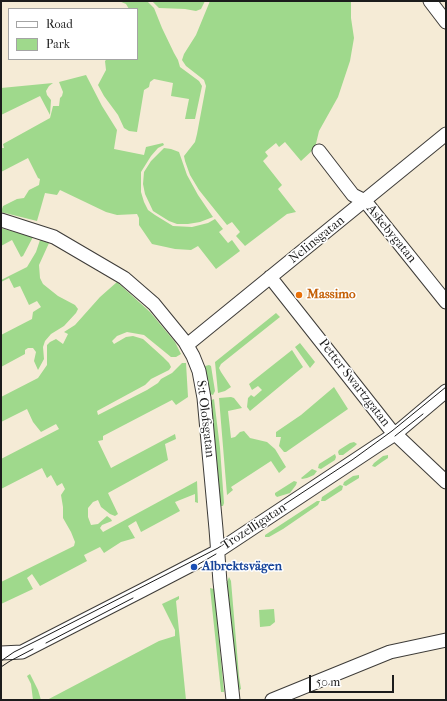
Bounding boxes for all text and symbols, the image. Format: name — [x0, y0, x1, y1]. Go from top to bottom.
legend — [8, 8, 138, 60]
text: Road — [46, 17, 73, 31]
text: Park — [46, 37, 70, 51]
street label: Askebygatan — [363, 202, 419, 266]
street label: Nelinsgatan — [286, 213, 348, 267]
place label: Massimo — [307, 287, 356, 303]
marker: Massimo — [294, 290, 304, 300]
street label: Petter Swartzgatan — [315, 336, 393, 430]
street label: S:t Olofsgatan — [193, 379, 217, 459]
street label: Trozelligatan — [219, 500, 289, 554]
place label: Albrektsvägen — [202, 559, 282, 575]
marker: Albrektsvägen — [189, 562, 199, 572]
scale bar — [311, 667, 396, 693]
text: 50 m — [316, 675, 340, 689]

